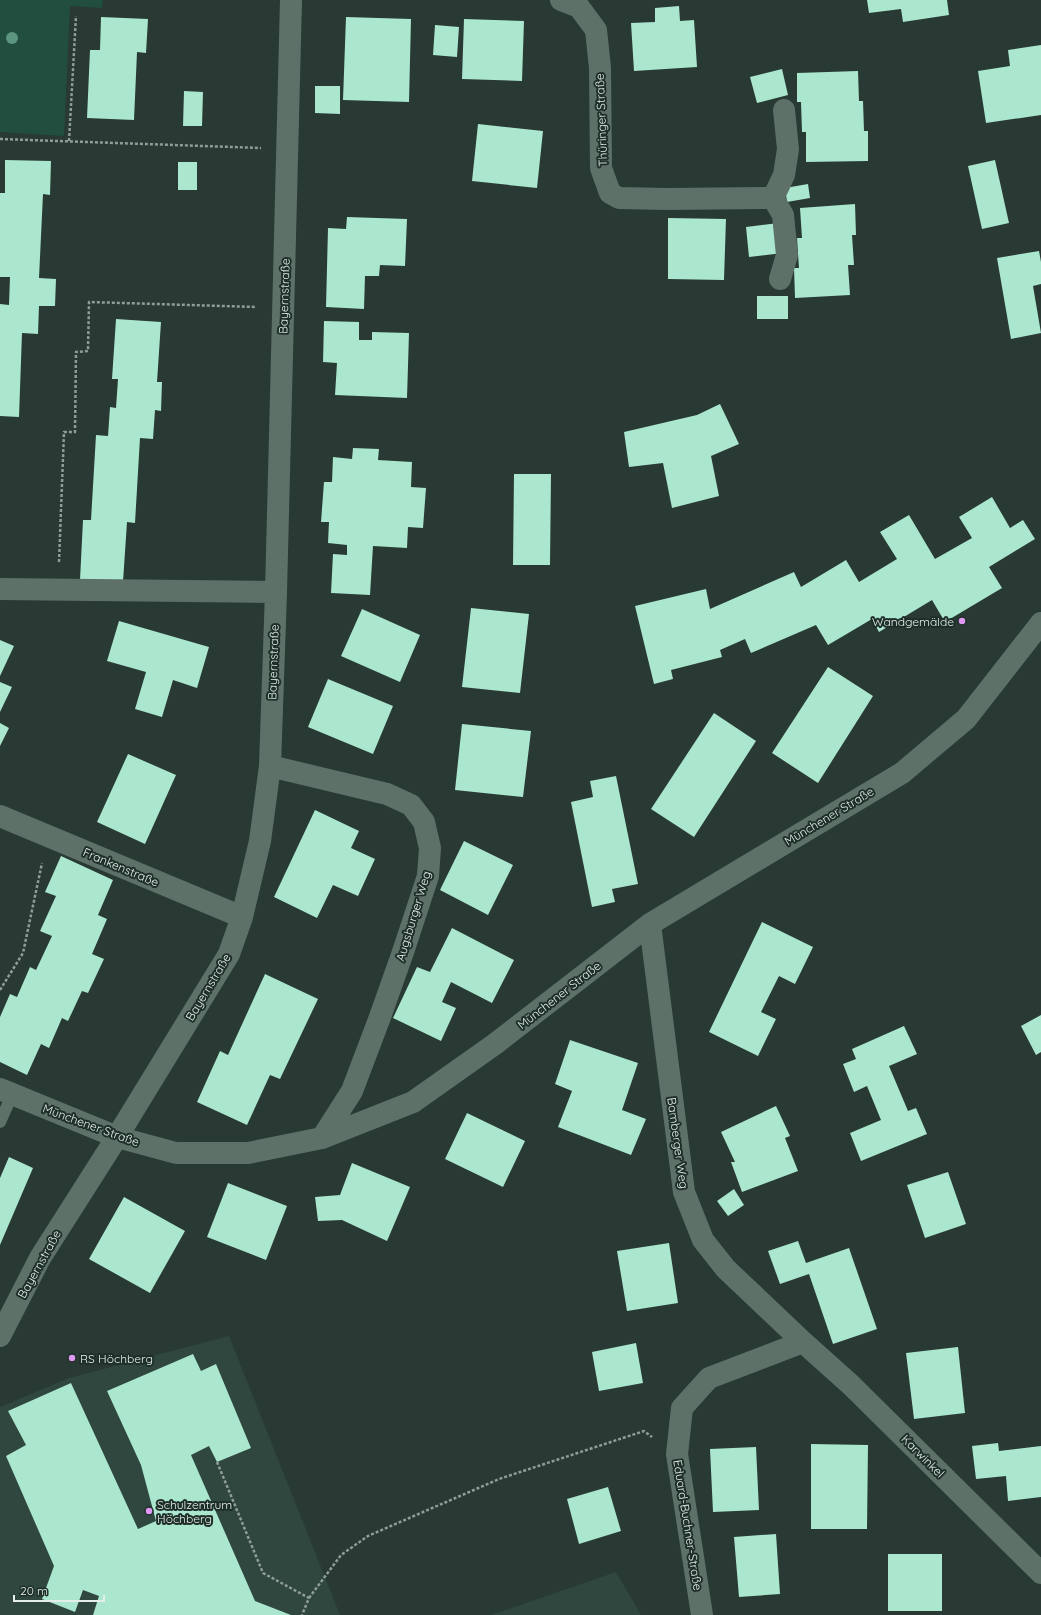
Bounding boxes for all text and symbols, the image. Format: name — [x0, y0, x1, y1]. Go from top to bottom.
street label: Thüringer Straße — [592, 73, 610, 167]
street label: Bayernstraße — [275, 258, 293, 334]
place label: Wandgemälde — [872, 614, 954, 629]
marker: Wandgemälde — [957, 616, 967, 626]
street label: Bayernstraße — [264, 624, 282, 700]
street label: Münchener Straße — [782, 783, 877, 849]
street label: Frankenstraße — [81, 844, 161, 890]
street label: Augsburger Weg — [392, 869, 434, 963]
street label: Bayernstraße — [182, 951, 234, 1023]
street label: Münchener Straße — [514, 958, 604, 1032]
street label: Bamberger Weg — [664, 1096, 692, 1190]
street label: Münchener Straße — [41, 1101, 142, 1150]
street label: Bayernstraße — [14, 1227, 64, 1301]
place label: RS Höchberg — [80, 1351, 153, 1366]
marker: RS Höchberg — [67, 1353, 77, 1363]
street label: Karwinkel — [898, 1431, 948, 1481]
street label: Eduard-Buchner-Straße — [670, 1459, 706, 1592]
place label: Schulzentrum Höchberg — [157, 1497, 232, 1526]
marker: Schulzentrum Höchberg — [144, 1506, 154, 1516]
scale bar — [14, 1577, 104, 1603]
text: 20 m — [20, 1583, 48, 1598]

